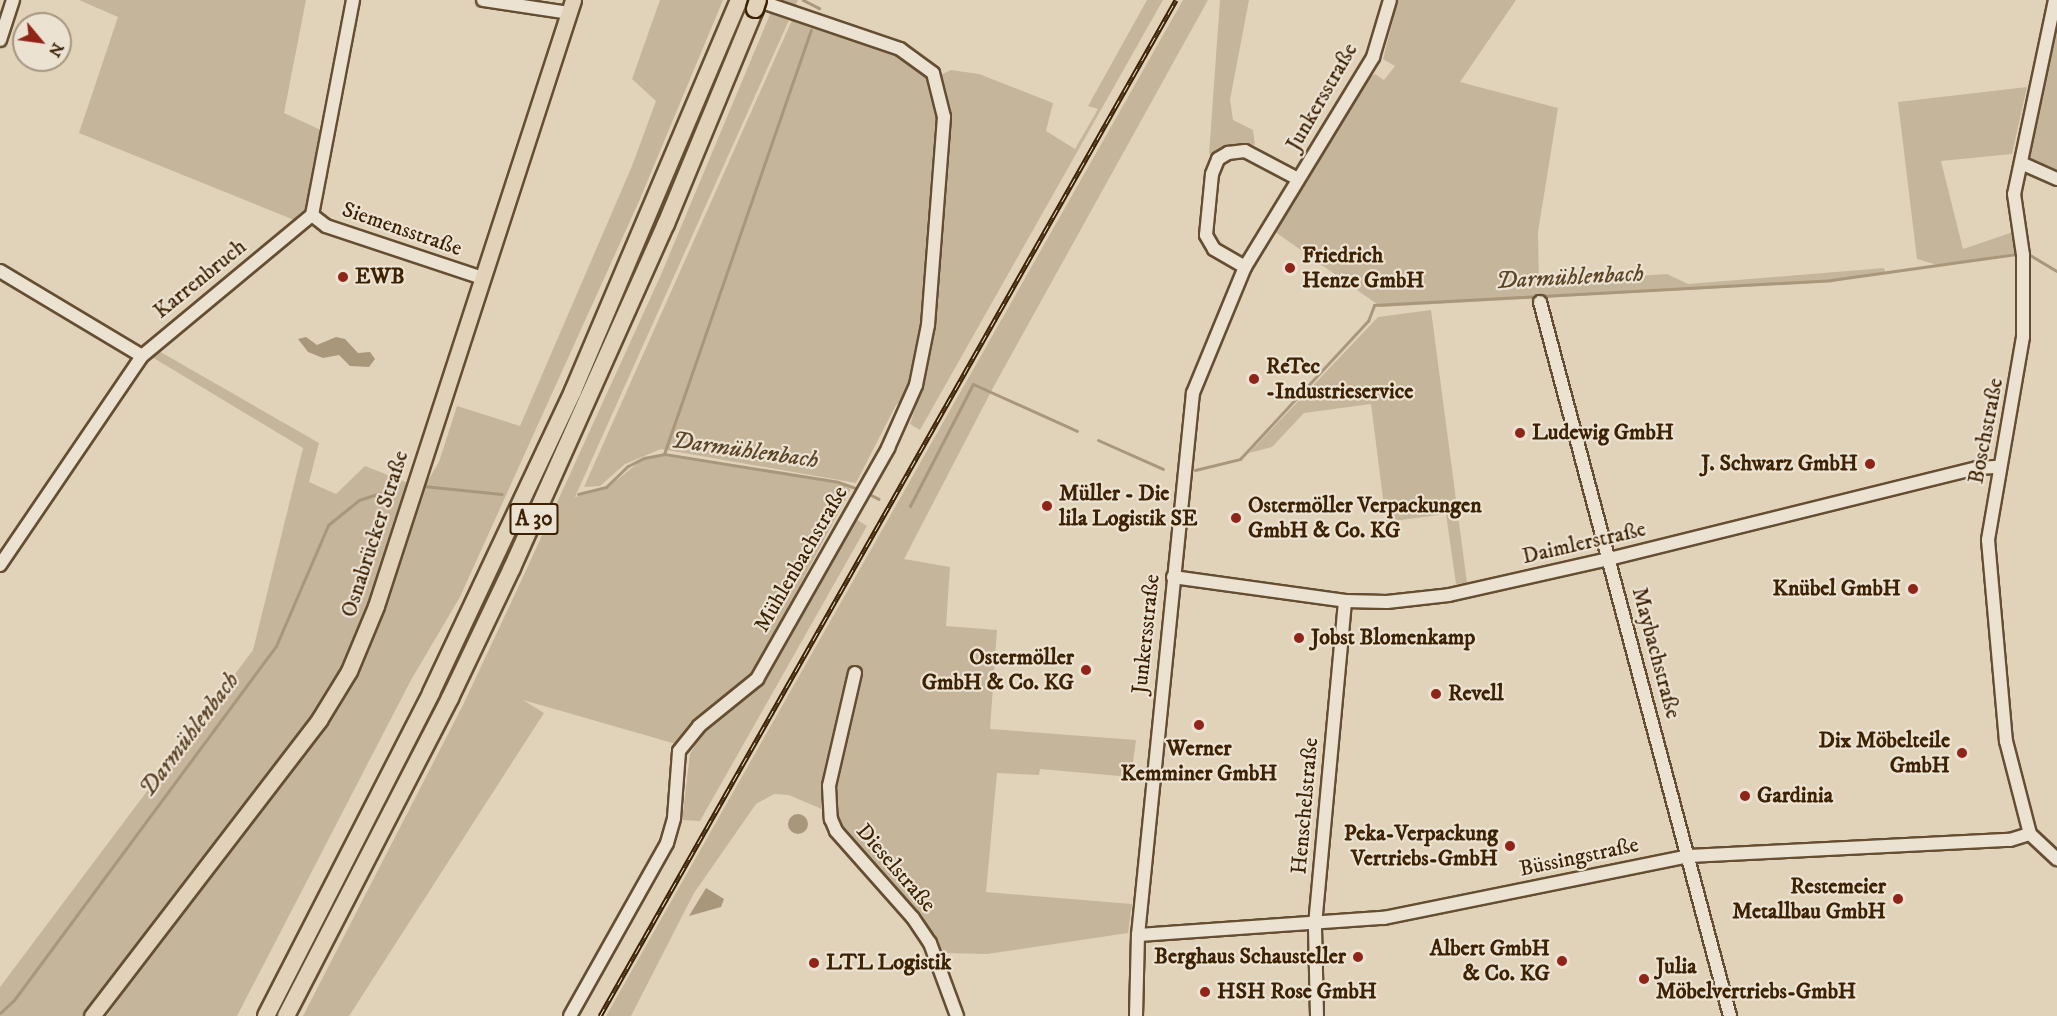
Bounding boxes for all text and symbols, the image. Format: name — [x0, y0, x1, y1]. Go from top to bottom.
north arrow — [12, 12, 72, 72]
street label: Junkersstraße — [1281, 38, 1363, 156]
text: N — [44, 39, 68, 60]
street label: Siemensstraße — [339, 196, 465, 262]
street label: Karrenbruch — [148, 234, 252, 324]
place label: Friedrich Henze GmbH — [1302, 242, 1424, 294]
water label: Darmühlenbach — [1495, 260, 1645, 296]
marker: Friedrich Henze GmbH — [1283, 261, 1297, 275]
place label: EWB — [355, 264, 405, 290]
marker: EWB — [336, 270, 350, 284]
place label: ReTec -Industrieservice — [1266, 353, 1413, 404]
marker: ReTec -Industrieservice — [1247, 372, 1261, 386]
street label: Boschstraße — [1963, 376, 2009, 486]
place label: Ludewig GmbH — [1532, 420, 1674, 446]
water label: Darmühlenbach — [670, 426, 820, 476]
marker: Ludewig GmbH — [1513, 426, 1527, 440]
street label: Osnabrücker Straße — [336, 447, 414, 621]
place label: J. Schwarz GmbH — [1701, 451, 1858, 477]
marker: J. Schwarz GmbH — [1863, 457, 1877, 471]
place label: Müller - Die lila Logistik SE — [1059, 480, 1198, 532]
street label: Mühlenbachstraße — [749, 481, 853, 637]
place label: Ostermöller Verpackungen GmbH & Co. KG — [1248, 492, 1482, 544]
marker: Müller - Die lila Logistik SE — [1040, 499, 1054, 513]
road number: A 30 — [508, 501, 560, 537]
marker: Ostermöller Verpackungen GmbH & Co. KG — [1229, 511, 1243, 525]
street label: Daimlerstraße — [1520, 516, 1648, 570]
street label: Junkersstraße — [1127, 573, 1165, 695]
place label: Knübel GmbH — [1772, 576, 1901, 602]
marker: Knübel GmbH — [1906, 582, 1920, 596]
street label: Maybachstraße — [1626, 584, 1686, 722]
place label: Jobst Blomenkamp — [1311, 625, 1475, 651]
marker: Jobst Blomenkamp — [1292, 631, 1306, 645]
place label: Ostermöller GmbH & Co. KG — [922, 644, 1074, 696]
marker: Ostermöller GmbH & Co. KG — [1079, 663, 1093, 677]
water label: Darmühlenbach — [134, 667, 246, 803]
place label: Revell — [1448, 681, 1504, 707]
marker: Revell — [1429, 687, 1443, 701]
marker: Werner Kemminer GmbH — [1192, 718, 1206, 732]
place label: Dix Möbelteile GmbH — [1819, 727, 1950, 778]
place label: Werner Kemminer GmbH — [1121, 735, 1277, 786]
street label: Henschelstraße — [1286, 737, 1324, 875]
marker: Dix Möbelteile GmbH — [1955, 746, 1969, 760]
place label: Gardinia — [1757, 783, 1833, 809]
marker: Gardinia — [1738, 789, 1752, 803]
street label: Dieselstraße — [850, 818, 942, 918]
place label: Peka-Verpackung Vertriebs-GmbH — [1344, 820, 1498, 872]
street label: Büssingstraße — [1517, 831, 1641, 883]
marker: Peka-Verpackung Vertriebs-GmbH — [1503, 839, 1517, 853]
place label: Restemeier Metallbau GmbH — [1732, 873, 1886, 924]
marker: Restemeier Metallbau GmbH — [1891, 892, 1905, 906]
place label: Albert GmbH & Co. KG — [1430, 935, 1550, 986]
place label: Berghaus Schausteller — [1154, 944, 1346, 970]
place label: LTL Logistik — [826, 950, 951, 976]
marker: Berghaus Schausteller — [1351, 950, 1365, 964]
place label: Julia Möbelvertriebs-GmbH — [1656, 953, 1856, 1004]
marker: Albert GmbH & Co. KG — [1555, 954, 1569, 968]
marker: LTL Logistik — [807, 956, 821, 970]
marker: Julia Möbelvertriebs-GmbH — [1637, 972, 1651, 986]
place label: HSH Rose GmbH — [1217, 979, 1377, 1005]
marker: HSH Rose GmbH — [1198, 985, 1212, 999]

